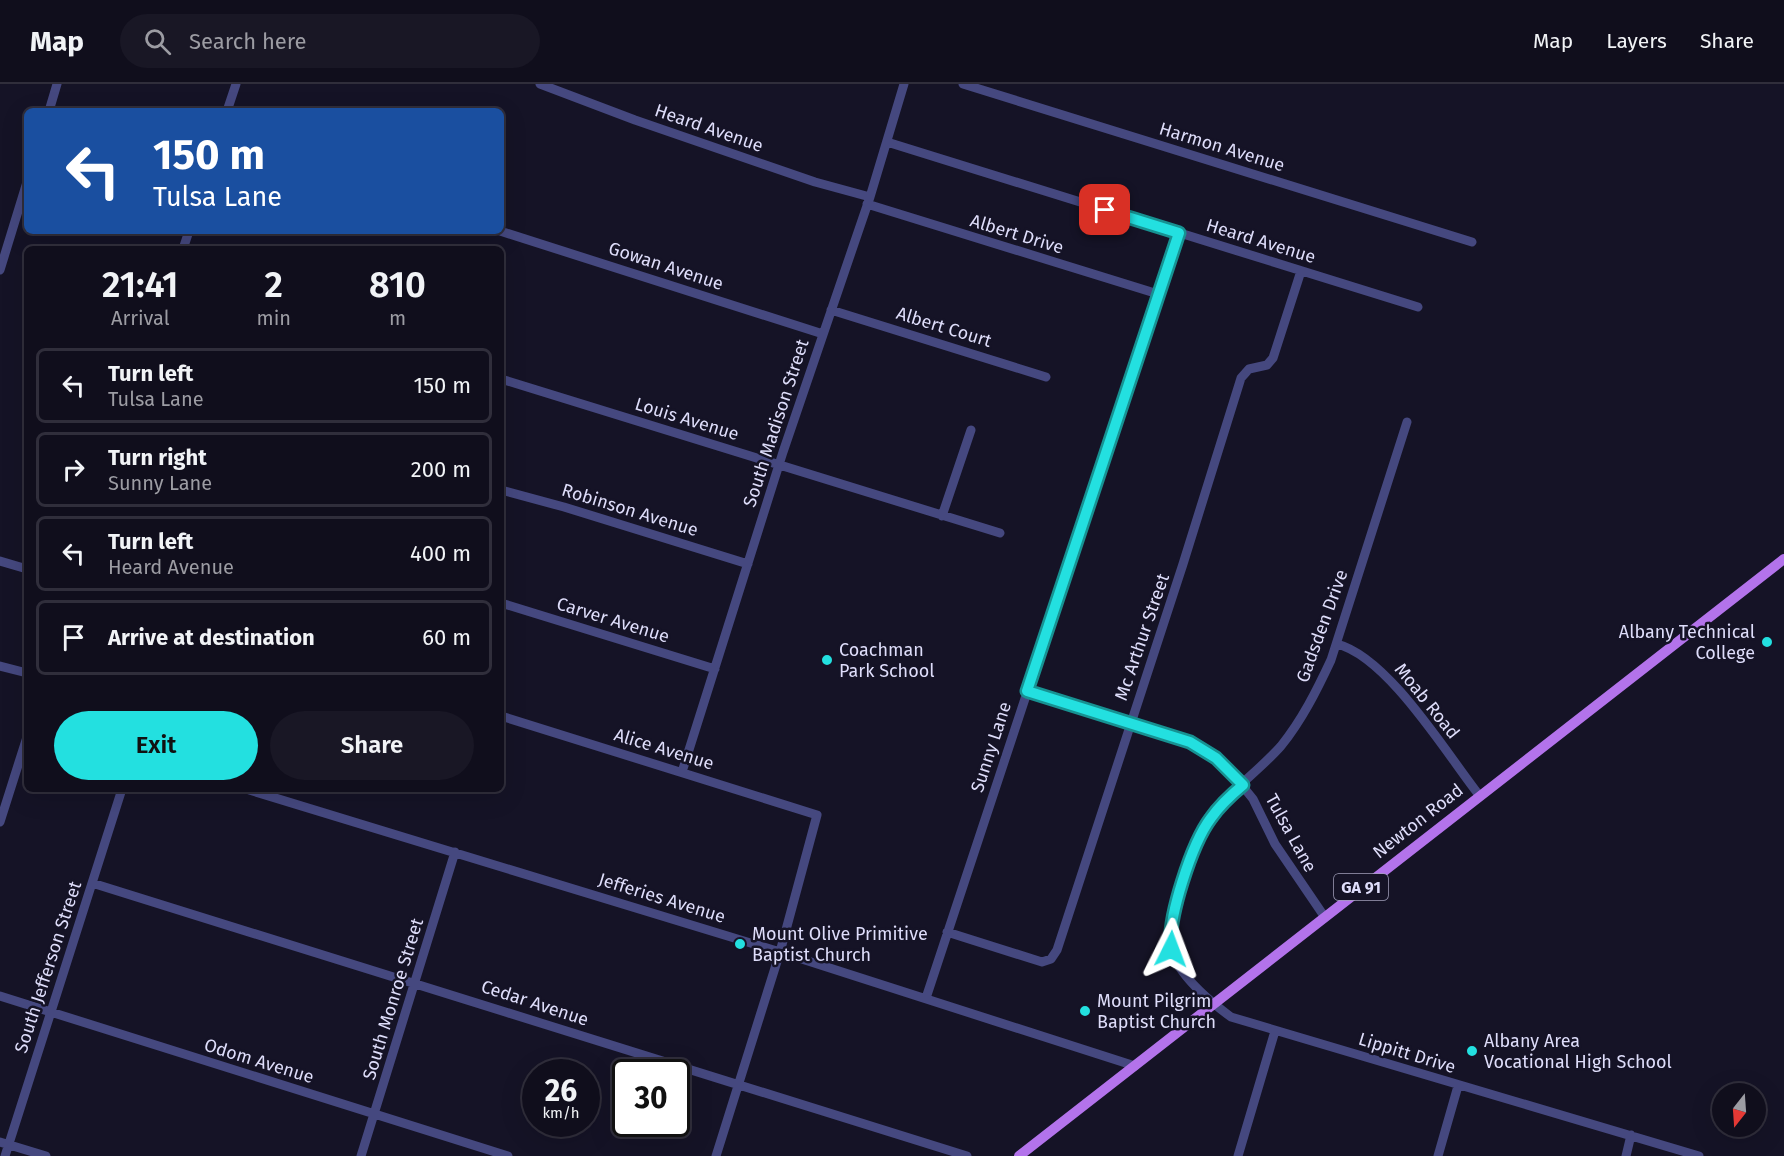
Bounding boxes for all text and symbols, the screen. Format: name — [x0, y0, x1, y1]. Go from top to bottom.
search box — [120, 14, 540, 68]
text: Map — [30, 25, 84, 58]
icon: search — [141, 25, 174, 58]
text: Search here — [189, 28, 307, 55]
text: Map — [1533, 28, 1573, 54]
text: Layers — [1606, 28, 1667, 54]
text: Share — [1700, 28, 1754, 54]
street label: Heard Avenue — [652, 99, 766, 157]
street label: Harmon Avenue — [1157, 117, 1287, 177]
text: 150 m — [153, 130, 265, 180]
icon: left — [54, 132, 132, 210]
text: Tulsa Lane — [153, 181, 282, 213]
pin — [1079, 184, 1130, 235]
icon: arrive — [1088, 193, 1121, 226]
street label: Albert Drive — [968, 209, 1066, 259]
street label: Heard Avenue — [1204, 214, 1318, 268]
street label: Gowan Avenue — [606, 237, 726, 295]
text: 21:41 — [102, 263, 179, 307]
text: 2 — [265, 263, 283, 307]
text: 810 — [369, 263, 426, 307]
street label: Albert Court — [894, 302, 995, 352]
text: Arrival — [111, 306, 170, 330]
text: min — [257, 306, 291, 330]
text: m — [389, 306, 406, 330]
street label: South Madison Street — [738, 336, 814, 510]
text: Turn left — [108, 360, 193, 387]
icon: left — [57, 369, 90, 402]
text: 150 m — [413, 372, 471, 399]
text: Tulsa Lane — [108, 387, 204, 411]
street label: Louis Avenue — [632, 393, 742, 445]
text: Turn right — [108, 444, 207, 471]
icon: right — [57, 453, 90, 486]
text: 200 m — [411, 456, 471, 483]
text: Sunny Lane — [108, 471, 212, 495]
street label: Robinson Avenue — [559, 479, 701, 541]
text: Turn left — [108, 528, 193, 555]
icon: left — [57, 537, 90, 570]
text: 400 m — [410, 540, 471, 567]
text: Heard Avenue — [108, 555, 234, 579]
street label: Gadsden Drive — [1291, 567, 1353, 685]
street label: Mc Arthur Street — [1110, 570, 1174, 703]
street label: Carver Avenue — [554, 592, 672, 648]
icon: arrive — [57, 621, 90, 654]
place label: Albany Technical College — [1619, 621, 1755, 664]
text: Arrive at destination — [108, 624, 315, 651]
text: 60 m — [422, 624, 471, 651]
marker: Albany Technical College — [1760, 635, 1774, 649]
place label: Coachman Park School — [839, 639, 934, 682]
marker: Coachman Park School — [820, 653, 834, 667]
street label: Moab Road — [1390, 659, 1464, 743]
street label: Sunny Lane — [966, 699, 1016, 795]
button: Exit — [54, 711, 258, 780]
button: Share — [270, 711, 474, 780]
street label: Alice Avenue — [611, 723, 717, 775]
street label: Newton Road — [1368, 779, 1468, 863]
street label: Tulsa Lane — [1261, 790, 1321, 876]
street label: Jefferies Avenue — [596, 868, 728, 928]
road number: GA 91 — [1334, 874, 1388, 900]
street label: South Jefferson Street — [10, 878, 86, 1056]
street label: South Monroe Street — [358, 915, 428, 1083]
position arrow — [1139, 917, 1203, 981]
place label: Mount Olive Primitive Baptist Church — [752, 923, 928, 966]
marker: Mount Olive Primitive Baptist Church — [733, 937, 747, 951]
street label: Cedar Avenue — [479, 975, 591, 1031]
place label: Mount Pilgrim Baptist Church — [1097, 990, 1216, 1033]
marker: Mount Pilgrim Baptist Church — [1078, 1004, 1092, 1018]
street label: Lippitt Drive — [1356, 1028, 1458, 1078]
place label: Albany Area Vocational High School — [1484, 1030, 1672, 1073]
street label: Odom Avenue — [201, 1034, 317, 1088]
marker: Albany Area Vocational High School — [1465, 1044, 1479, 1058]
speed limit sign: 30 — [612, 1059, 690, 1137]
text: 26 — [545, 1073, 577, 1109]
north arrow — [1712, 1083, 1766, 1137]
map controls — [1712, 1083, 1766, 1137]
text: km/h — [542, 1104, 580, 1122]

